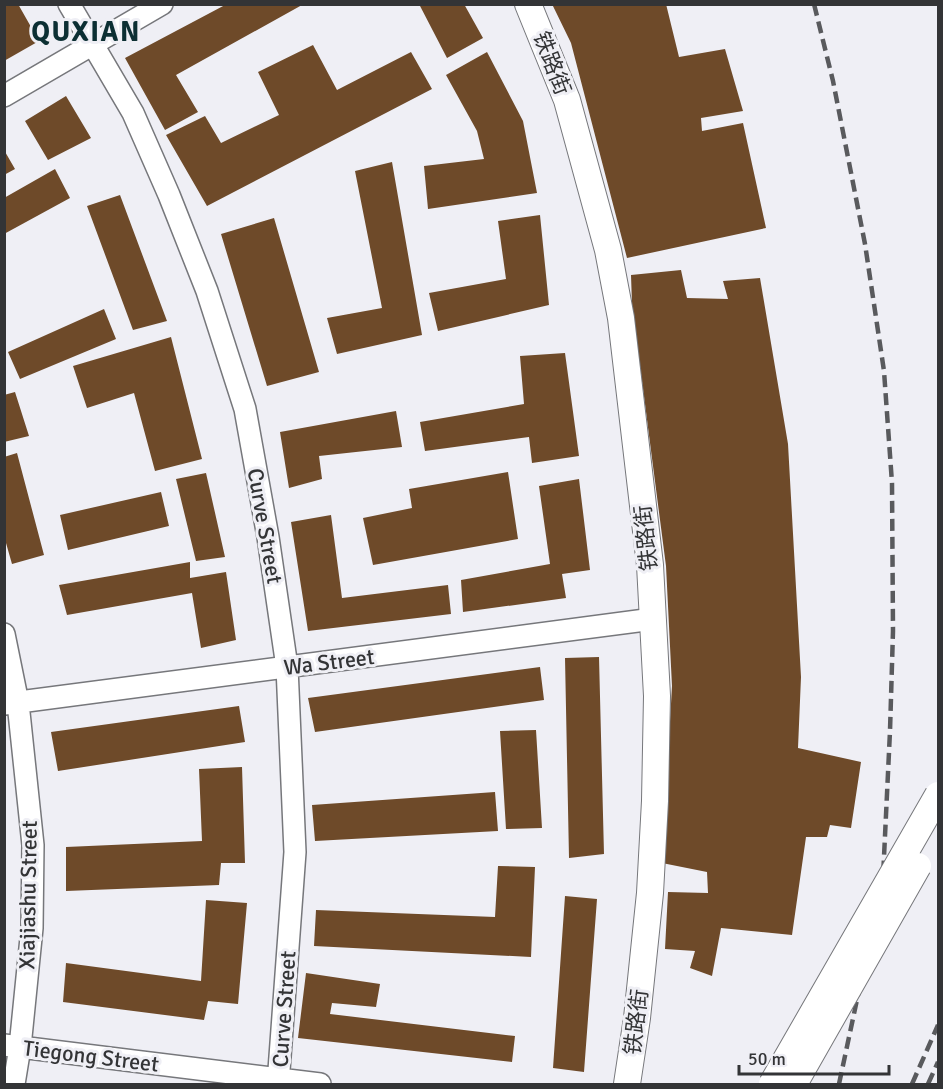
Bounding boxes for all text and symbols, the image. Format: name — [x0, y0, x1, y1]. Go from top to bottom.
district label: QUXIAN — [31, 15, 141, 49]
street label: 铁路街 — [528, 27, 576, 99]
street label: Curve Street — [242, 466, 288, 586]
street label: 铁路街 — [629, 504, 663, 572]
street label: Wa Street — [282, 643, 376, 681]
street label: Xiajiashu Street — [13, 820, 43, 970]
street label: Curve Street — [266, 949, 302, 1068]
street label: 铁路街 — [619, 988, 653, 1056]
street label: Tiegong Street — [22, 1034, 161, 1078]
scale bar — [739, 1038, 889, 1076]
text: 50 m — [748, 1048, 786, 1070]

